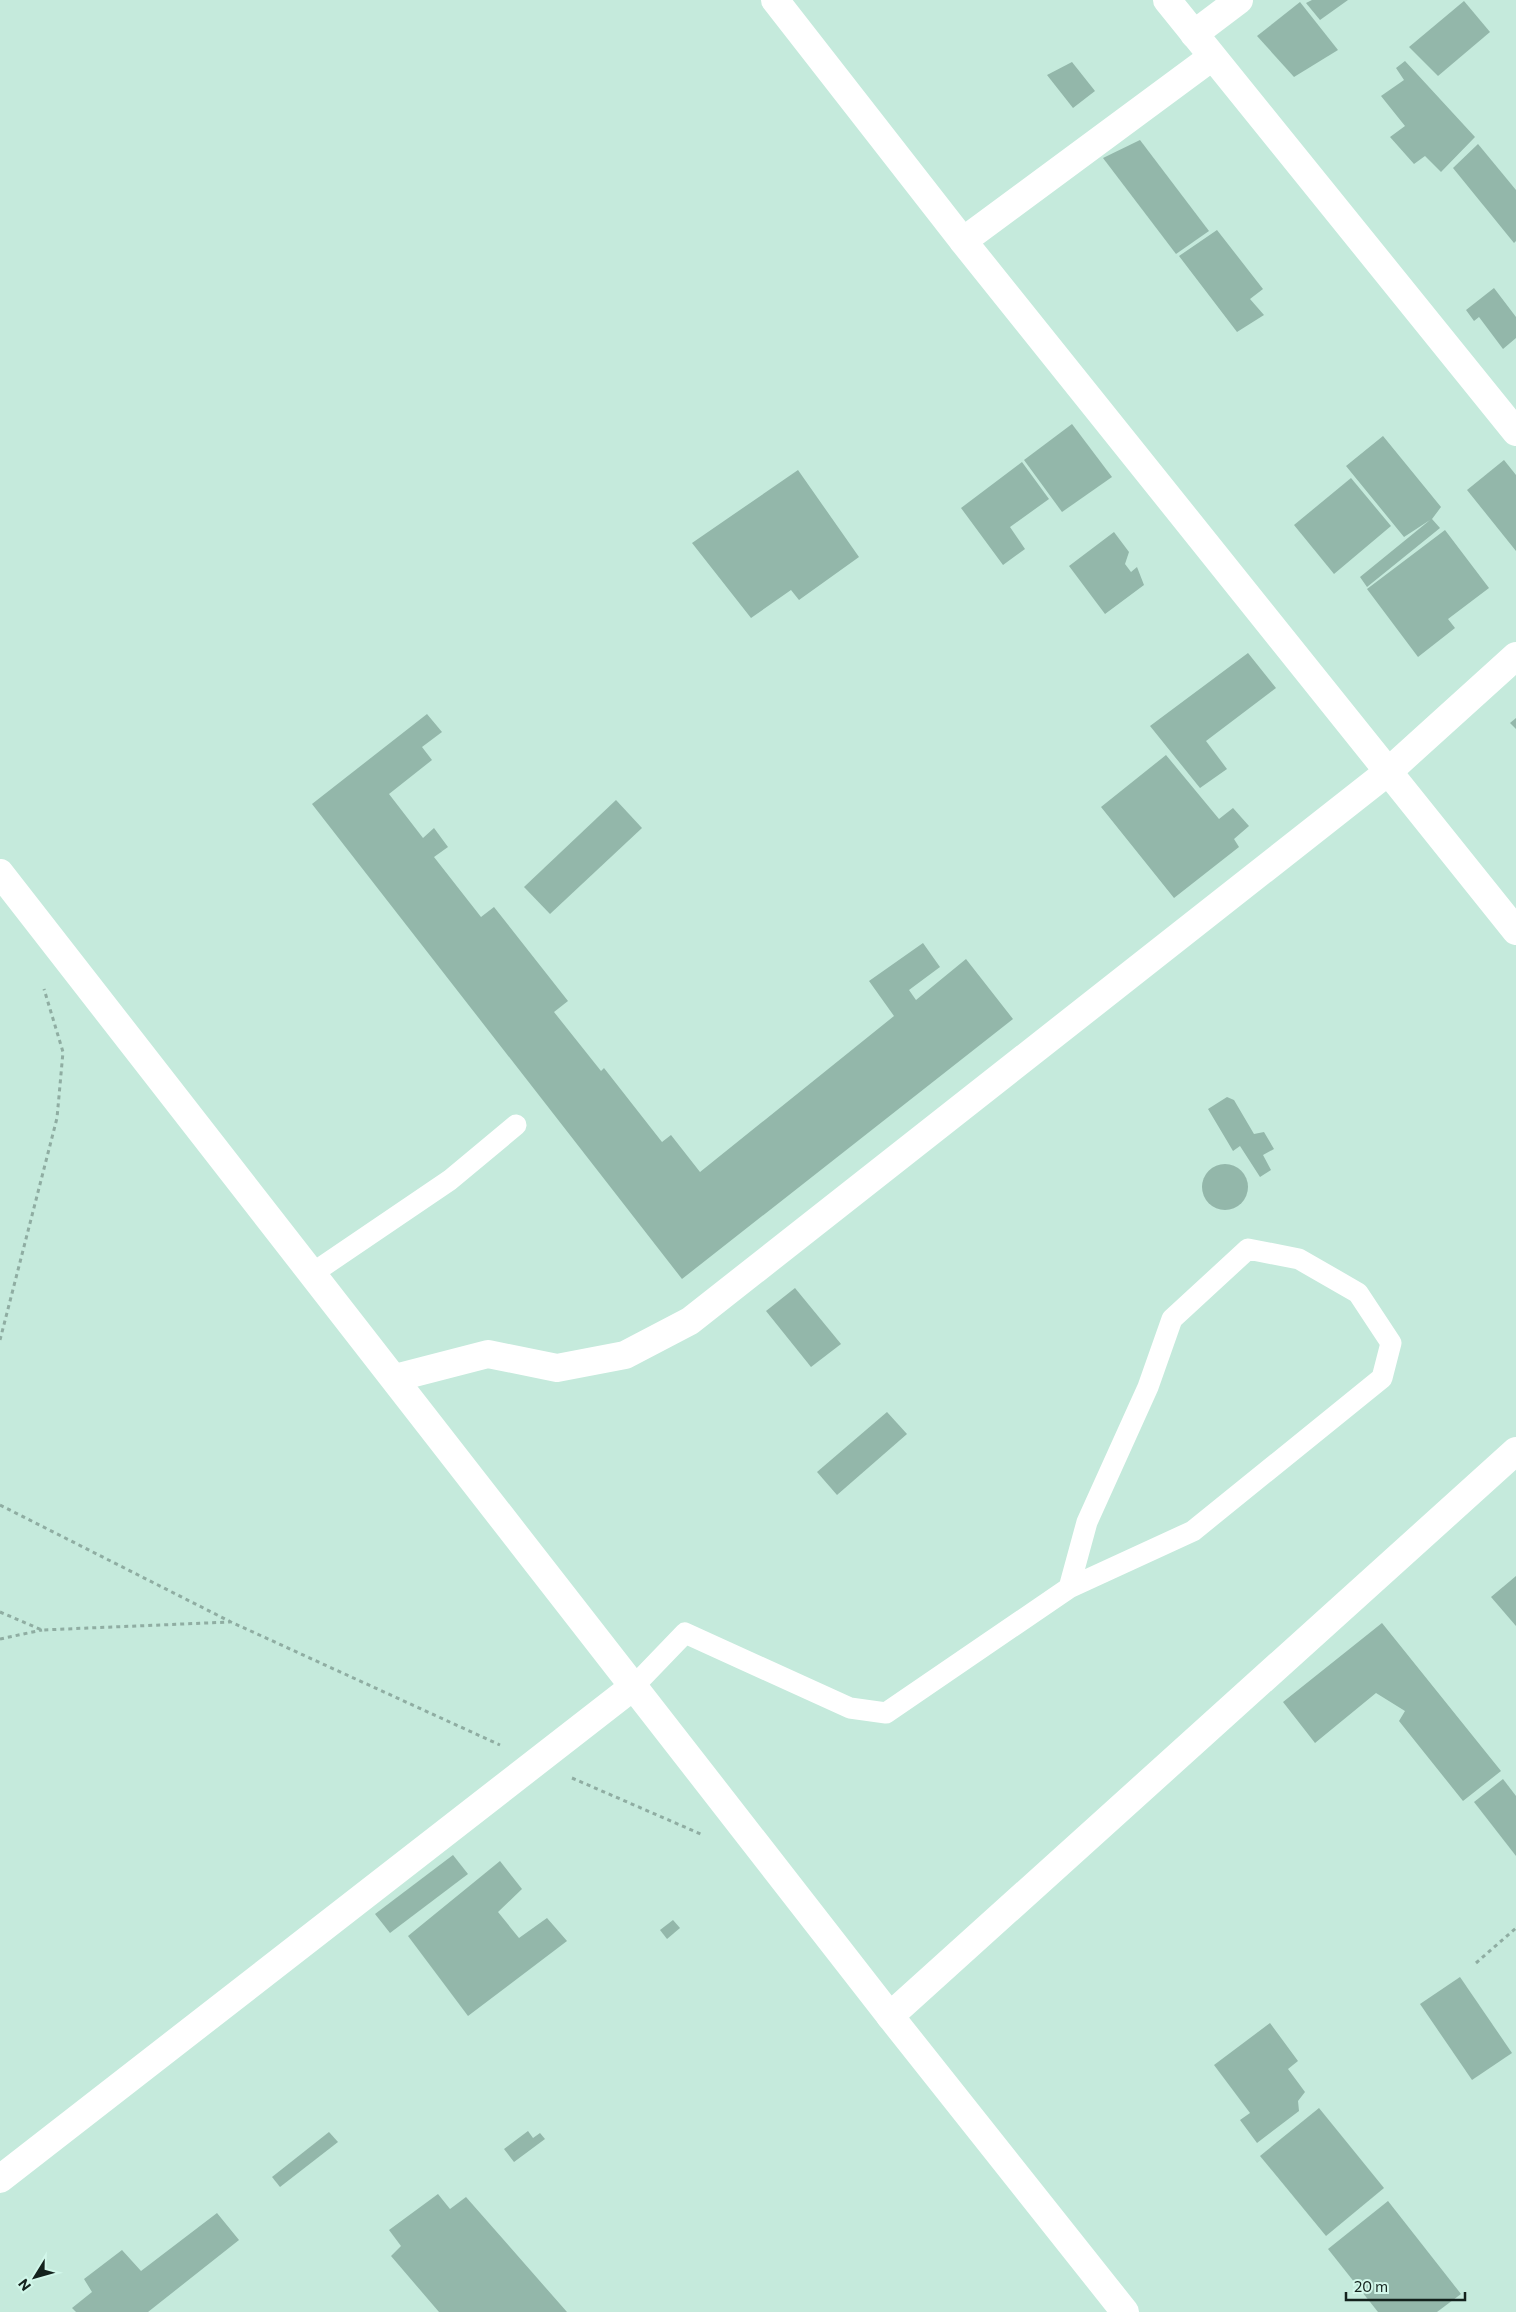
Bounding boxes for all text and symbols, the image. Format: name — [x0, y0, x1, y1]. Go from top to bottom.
north arrow — [10, 2252, 60, 2302]
scale bar — [1346, 2270, 1465, 2302]
text: N — [14, 2276, 34, 2294]
text: 20 m — [1354, 2277, 1388, 2295]

